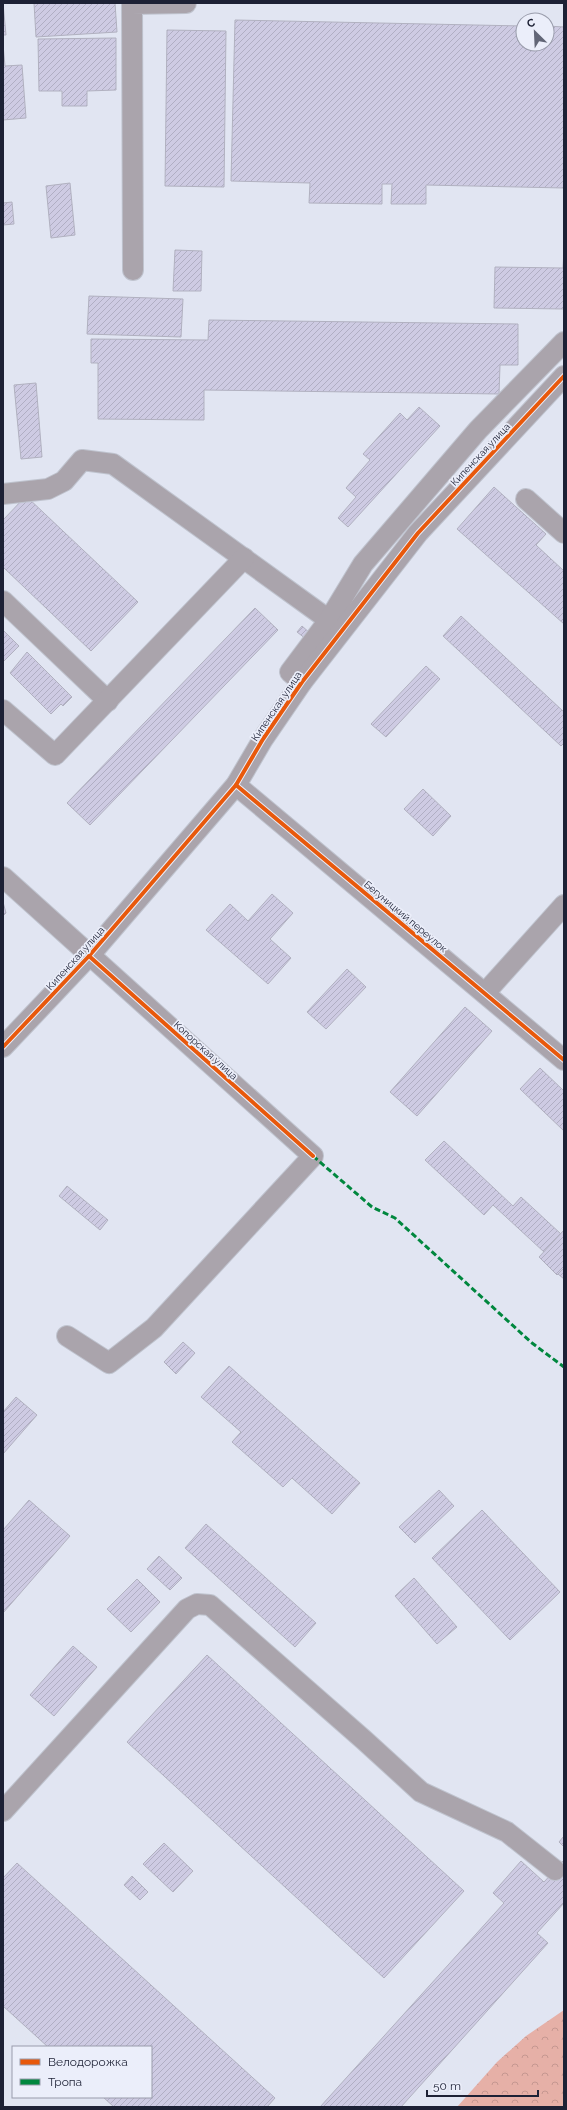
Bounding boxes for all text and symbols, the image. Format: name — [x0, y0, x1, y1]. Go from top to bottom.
north arrow — [515, 12, 555, 52]
text: С — [525, 16, 538, 31]
street label: Кипенская улица — [449, 421, 512, 488]
street label: Кипенская улица — [249, 669, 304, 743]
street label: Бегуницкий переулок — [362, 878, 449, 954]
street label: Кипенская улица — [44, 924, 107, 992]
street label: Копорская улица — [172, 1019, 240, 1082]
legend — [12, 2046, 152, 2098]
text: Велодорожка — [48, 2055, 128, 2069]
scale bar — [427, 2072, 538, 2098]
text: Тропа — [48, 2075, 82, 2089]
text: 50 m — [433, 2079, 461, 2093]

